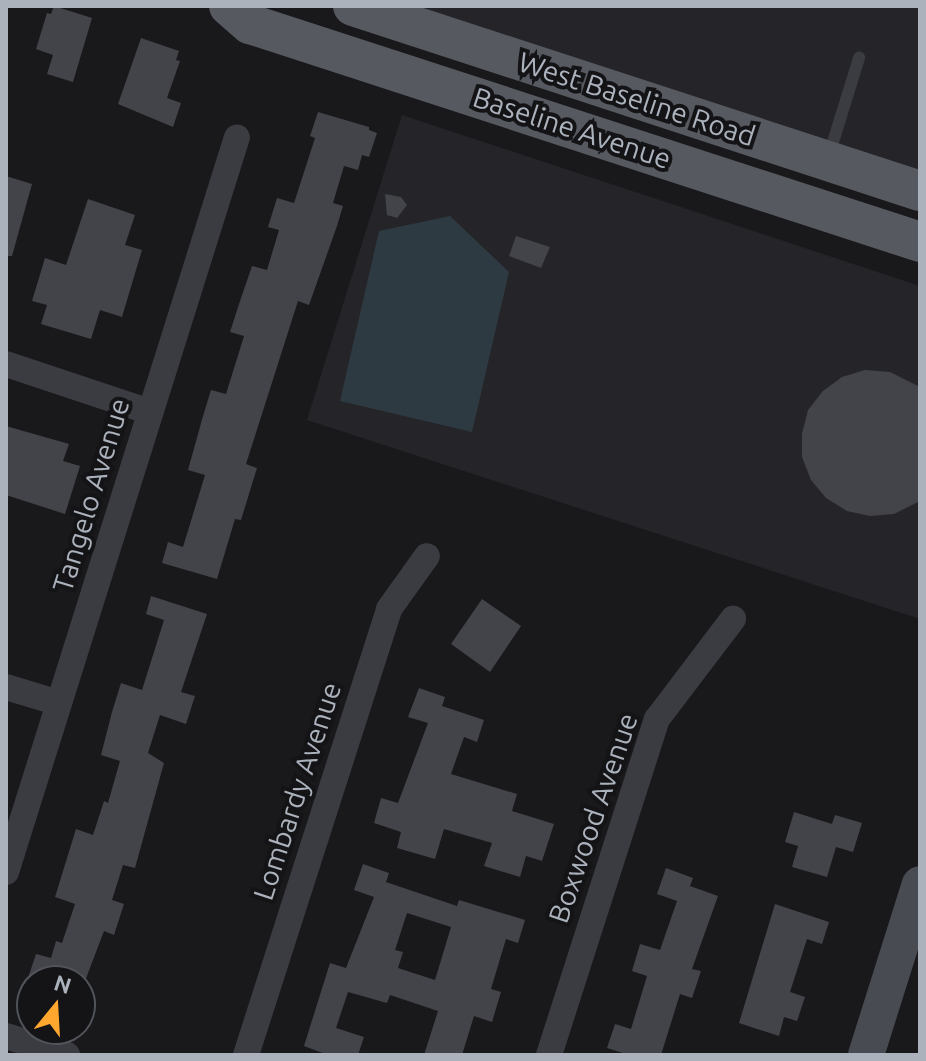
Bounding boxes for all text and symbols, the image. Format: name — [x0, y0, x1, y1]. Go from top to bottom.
street label: West Baseline Road — [514, 45, 760, 153]
street label: Baseline Avenue — [469, 80, 675, 176]
street label: Tangelo Avenue — [46, 394, 136, 596]
street label: Lombardy Avenue — [246, 678, 348, 904]
street label: Boxwood Avenue — [541, 709, 645, 927]
north arrow — [16, 965, 96, 1045]
text: N — [51, 969, 75, 998]

